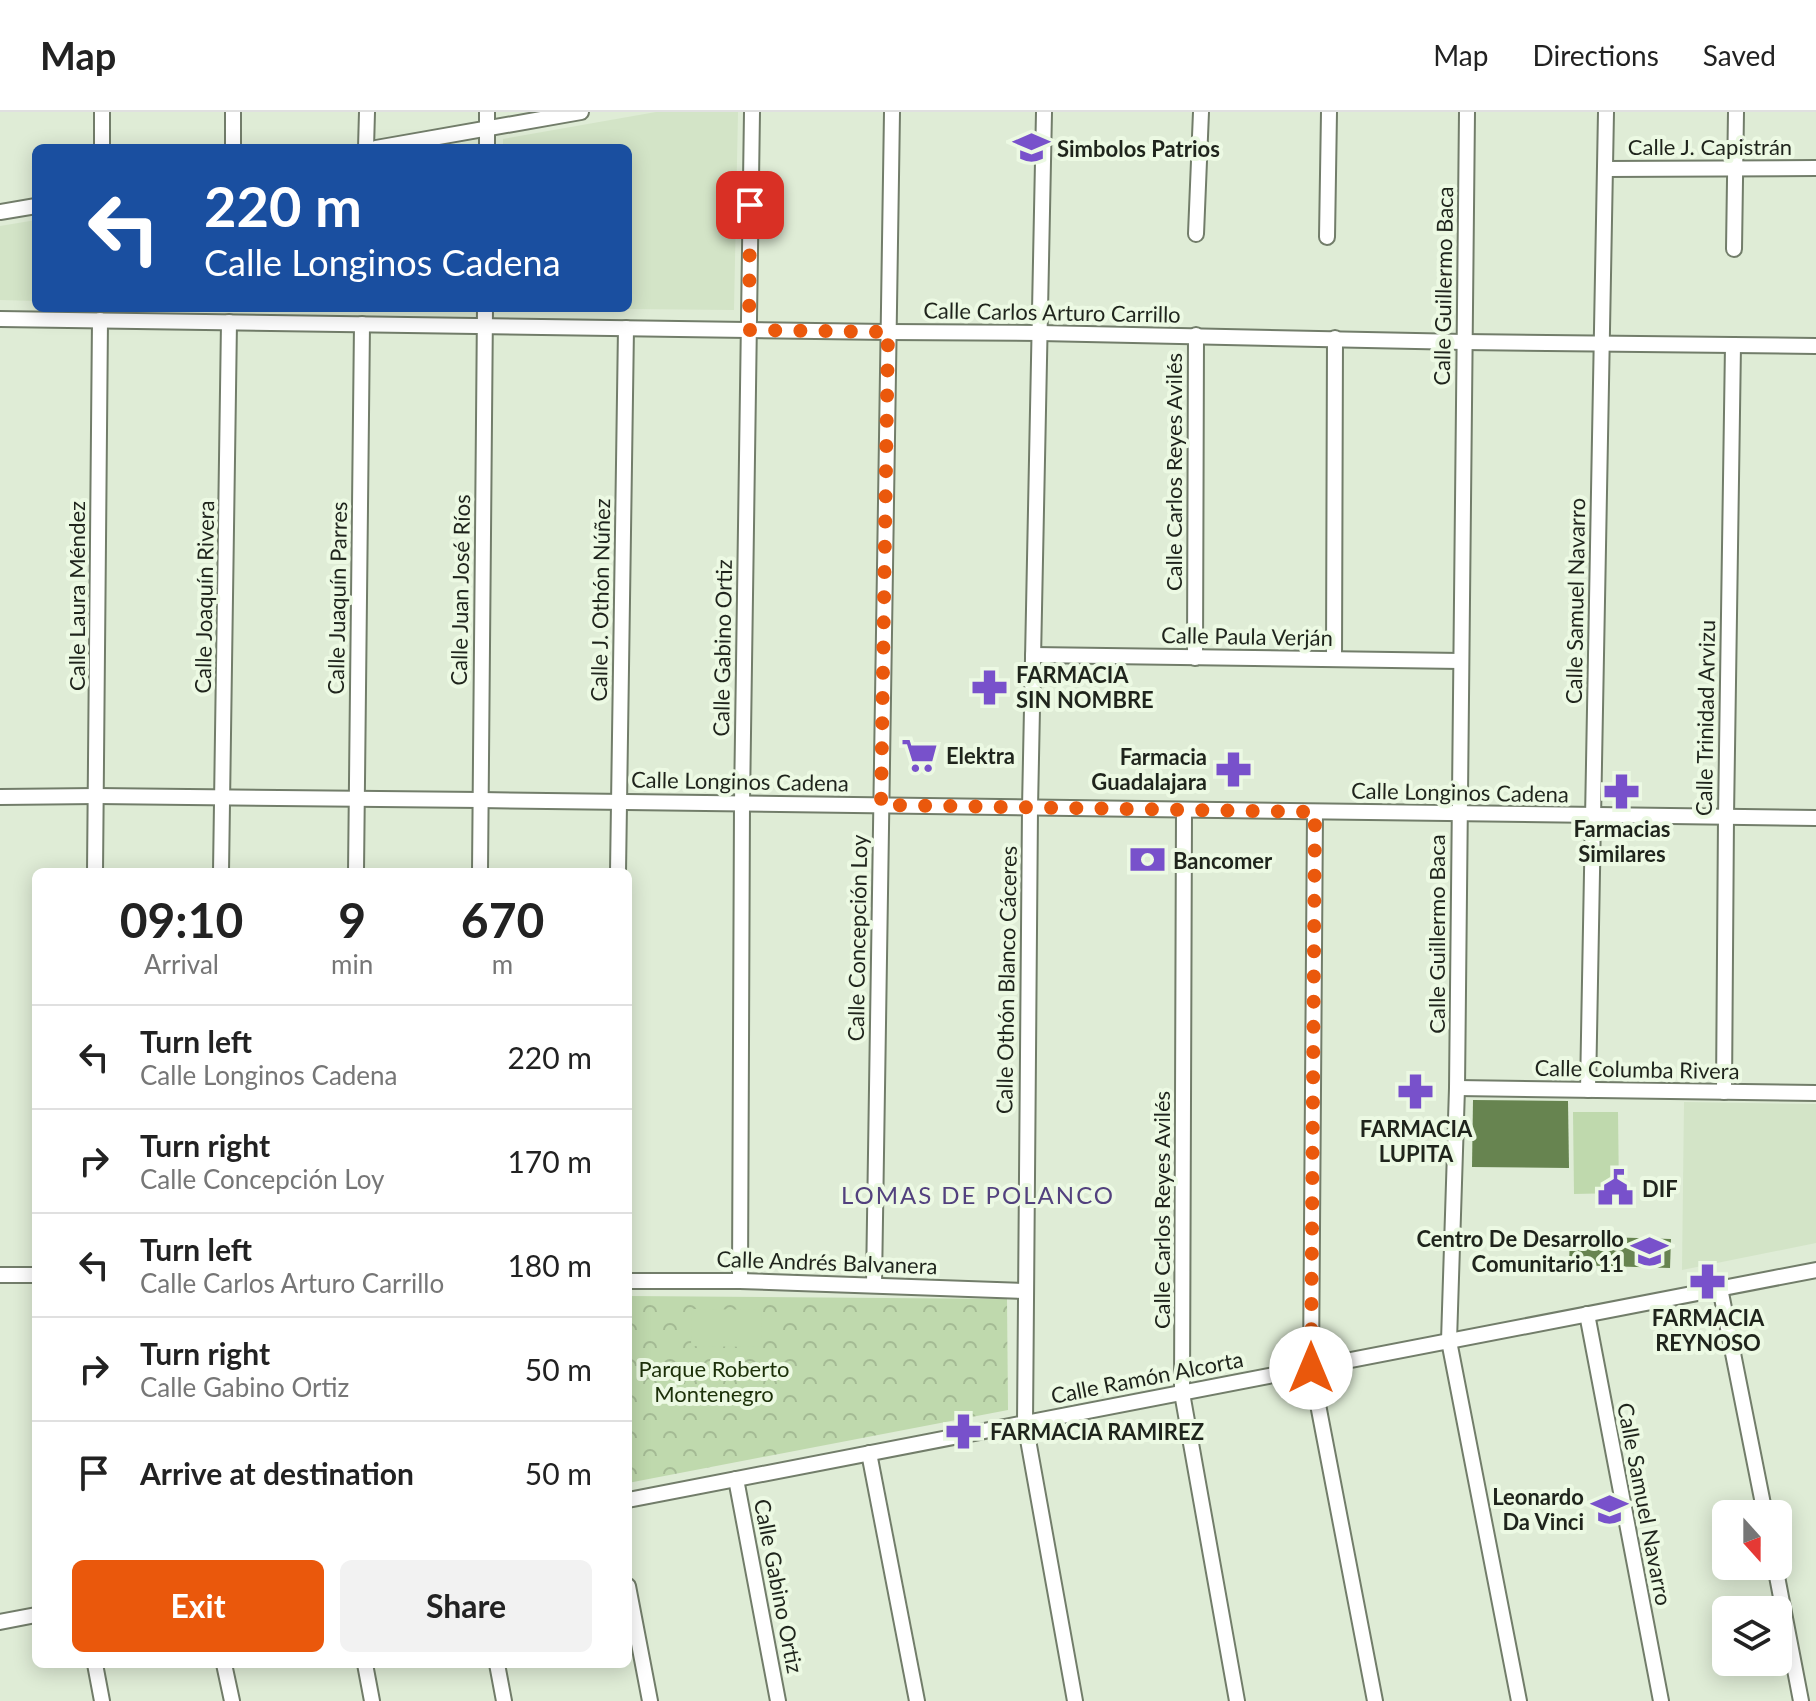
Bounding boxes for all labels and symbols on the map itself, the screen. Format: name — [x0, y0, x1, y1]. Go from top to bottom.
school or university icon: Simbolos Patrios — [1012, 129, 1050, 167]
street label: Calle J. Capistrán — [1628, 133, 1792, 160]
place label: Simbolos Patrios — [1057, 135, 1220, 162]
pin — [716, 171, 784, 239]
street label: Calle Guillermo Baca — [1428, 186, 1458, 386]
street label: Calle Carlos Arturo Carrillo — [923, 296, 1181, 328]
street label: Calle Carlos Reyes Avilés — [1160, 353, 1187, 591]
street label: Calle Juan José Ríos — [445, 494, 475, 686]
street label: Calle J. Othón Núñez — [585, 498, 615, 702]
street label: Calle Samuel Navarro — [1560, 498, 1590, 704]
street label: Calle Joaquín Rivera — [189, 500, 219, 694]
street label: Calle Laura Méndez — [63, 501, 90, 691]
street label: Calle Juaquín Parres — [322, 501, 352, 695]
street label: Calle Gabino Ortiz — [707, 559, 737, 737]
street label: Calle Trinidad Arvizu — [1690, 620, 1720, 816]
street label: Calle Paula Verján — [1161, 621, 1333, 651]
place label: FARMACIA SIN NOMBRE — [1016, 661, 1154, 713]
pharmacy icon: FARMACIA SIN NOMBRE — [971, 668, 1009, 706]
supermarket icon: Elektra — [901, 736, 939, 774]
place label: Elektra — [946, 742, 1015, 769]
place label: Farmacia Guadalajara — [1091, 743, 1207, 795]
pharmacy icon: Farmacia Guadalajara — [1214, 750, 1252, 788]
street label: Calle Longinos Cadena — [631, 766, 849, 796]
pharmacy icon: Farmacias Similares — [1603, 773, 1641, 811]
street label: Calle Longinos Cadena — [1351, 777, 1569, 807]
place label: Farmacias Similares — [1574, 815, 1670, 867]
street label: Calle Concepción Loy — [842, 834, 872, 1042]
street label: Calle Guillermo Baca — [1423, 834, 1450, 1034]
bank icon: Bancomer — [1128, 841, 1166, 879]
street label: Calle Othón Blanco Cáceres — [990, 846, 1022, 1114]
place label: Bancomer — [1173, 847, 1273, 874]
street label: Calle Columba Rivera — [1534, 1054, 1740, 1084]
pharmacy icon: FARMACIA LUPITA — [1397, 1073, 1435, 1111]
street label: Calle Carlos Reyes Avilés — [1148, 1091, 1175, 1329]
place label: FARMACIA LUPITA — [1360, 1115, 1473, 1167]
public building icon: DIF — [1597, 1169, 1635, 1207]
place label: DIF — [1642, 1175, 1678, 1202]
district label: LOMAS DE POLANCO — [841, 1180, 1115, 1209]
place label: Centro De Desarrollo Comunitario 11 — [1416, 1225, 1624, 1277]
school or university icon: Centro De Desarrollo Comunitario 11 — [1631, 1232, 1669, 1270]
street label: Calle Andrés Balvanera — [716, 1245, 938, 1279]
pharmacy icon: FARMACIA REYNOSO — [1689, 1262, 1727, 1300]
place label: FARMACIA REYNOSO — [1652, 1304, 1765, 1356]
position arrow — [1269, 1326, 1353, 1410]
street label: Calle Ramón Alcorta — [1049, 1345, 1245, 1409]
park label: Parque Roberto Montenegro — [639, 1355, 790, 1407]
street label: Calle Samuel Navarro — [1612, 1400, 1678, 1608]
pharmacy icon: FARMACIA RAMIREZ — [945, 1412, 983, 1450]
place label: FARMACIA RAMIREZ — [990, 1418, 1204, 1445]
place label: Leonardo Da Vinci — [1492, 1483, 1584, 1535]
school or university icon: Leonardo Da Vinci — [1591, 1490, 1629, 1528]
street label: Calle Gabino Ortiz — [749, 1497, 809, 1676]
north arrow — [1712, 1500, 1792, 1580]

